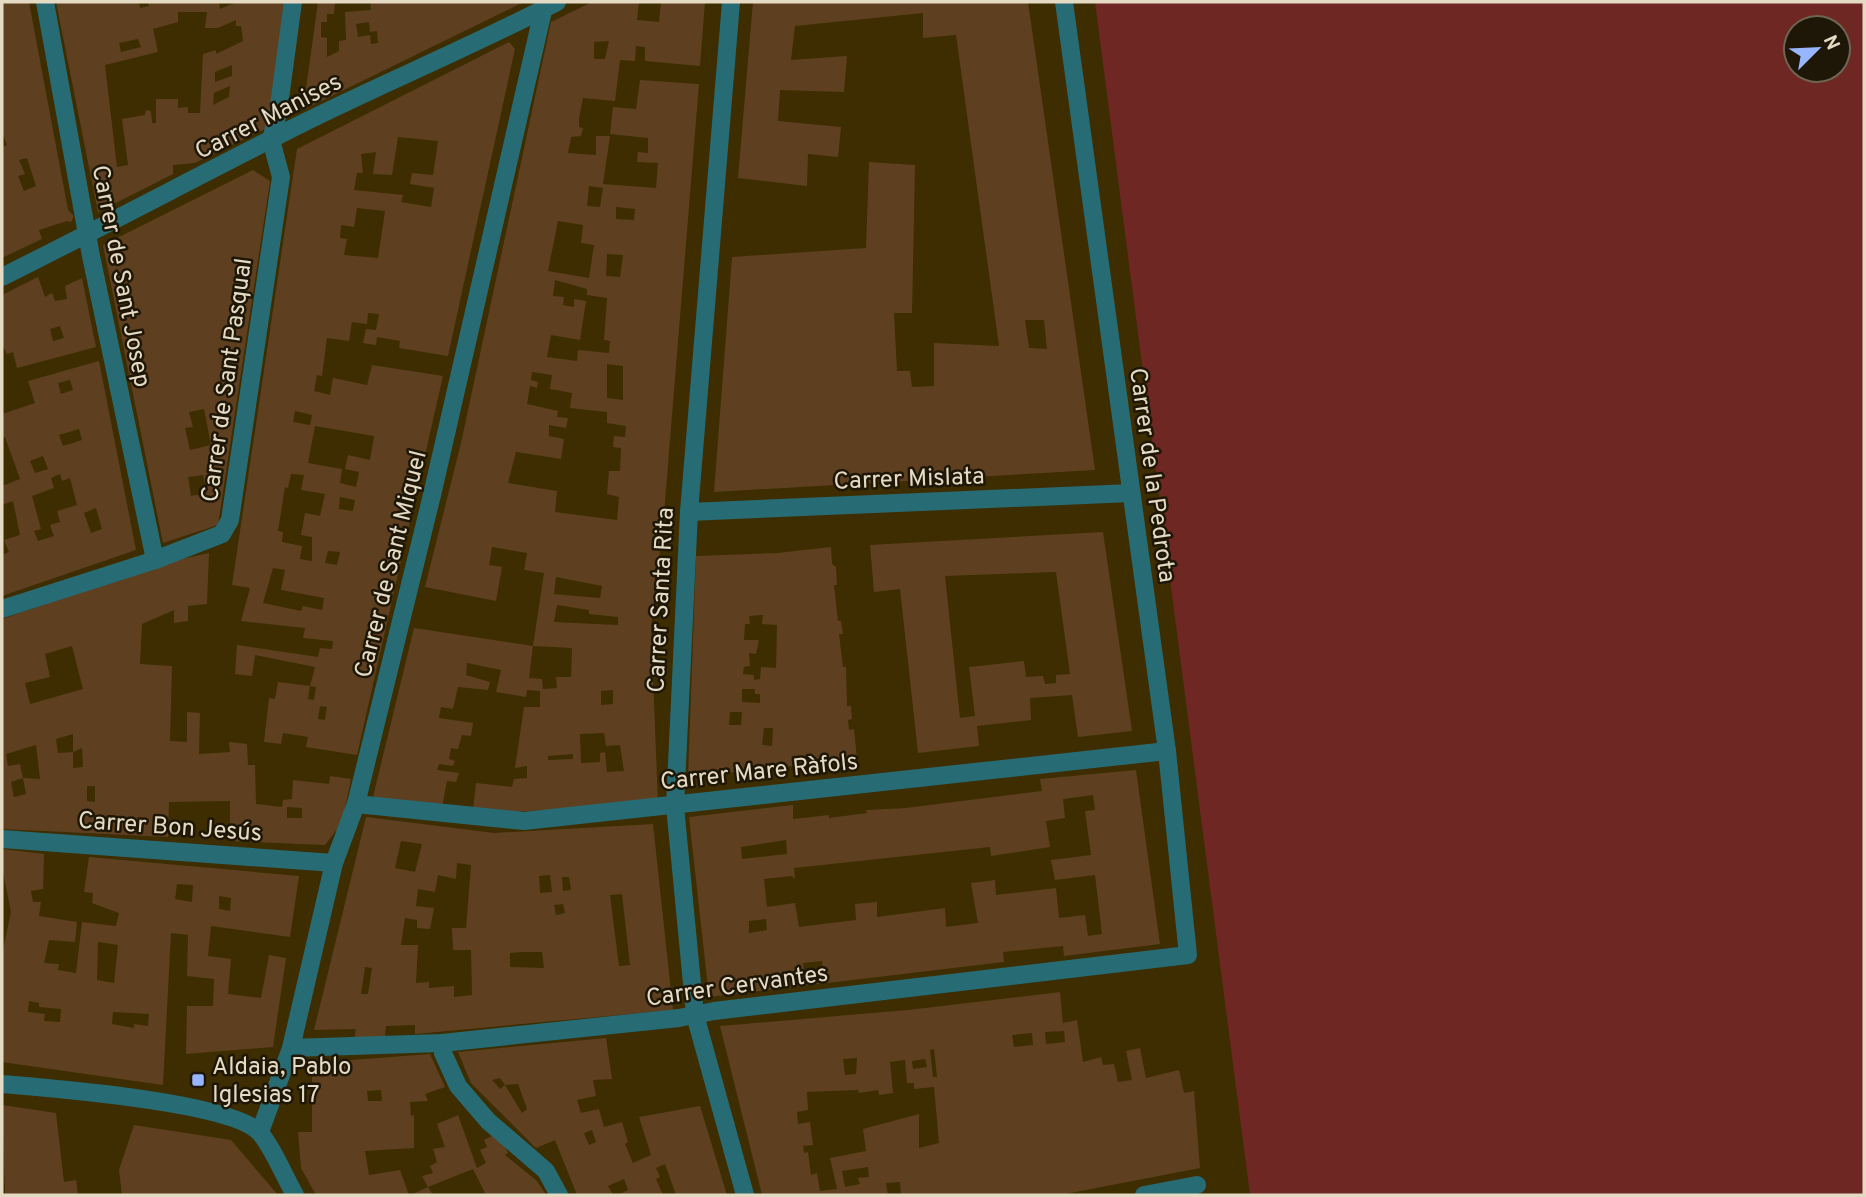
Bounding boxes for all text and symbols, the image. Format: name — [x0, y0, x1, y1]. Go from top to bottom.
north arrow — [1782, 14, 1852, 84]
text: N — [1817, 32, 1844, 54]
street label: Carrer Manises — [191, 68, 347, 168]
street label: Carrer de Sant Josep — [84, 163, 156, 390]
street label: Carrer de Sant Pasqual — [196, 256, 260, 504]
street label: Carrer de la Pedrota — [1121, 366, 1181, 585]
street label: Carrer de Sant Miquel — [349, 448, 435, 681]
street label: Carrer Mislata — [833, 462, 985, 498]
street label: Carrer Santa Rita — [642, 507, 682, 694]
street label: Carrer Mare Ràfols — [659, 748, 860, 798]
street label: Carrer Bon Jesús — [77, 807, 263, 849]
street label: Carrer Cervantes — [644, 959, 830, 1015]
place label: Aldaia, Pablo Iglesias 17 — [212, 1053, 351, 1111]
marker: Aldaia, Pablo Iglesias 17 — [190, 1072, 206, 1088]

